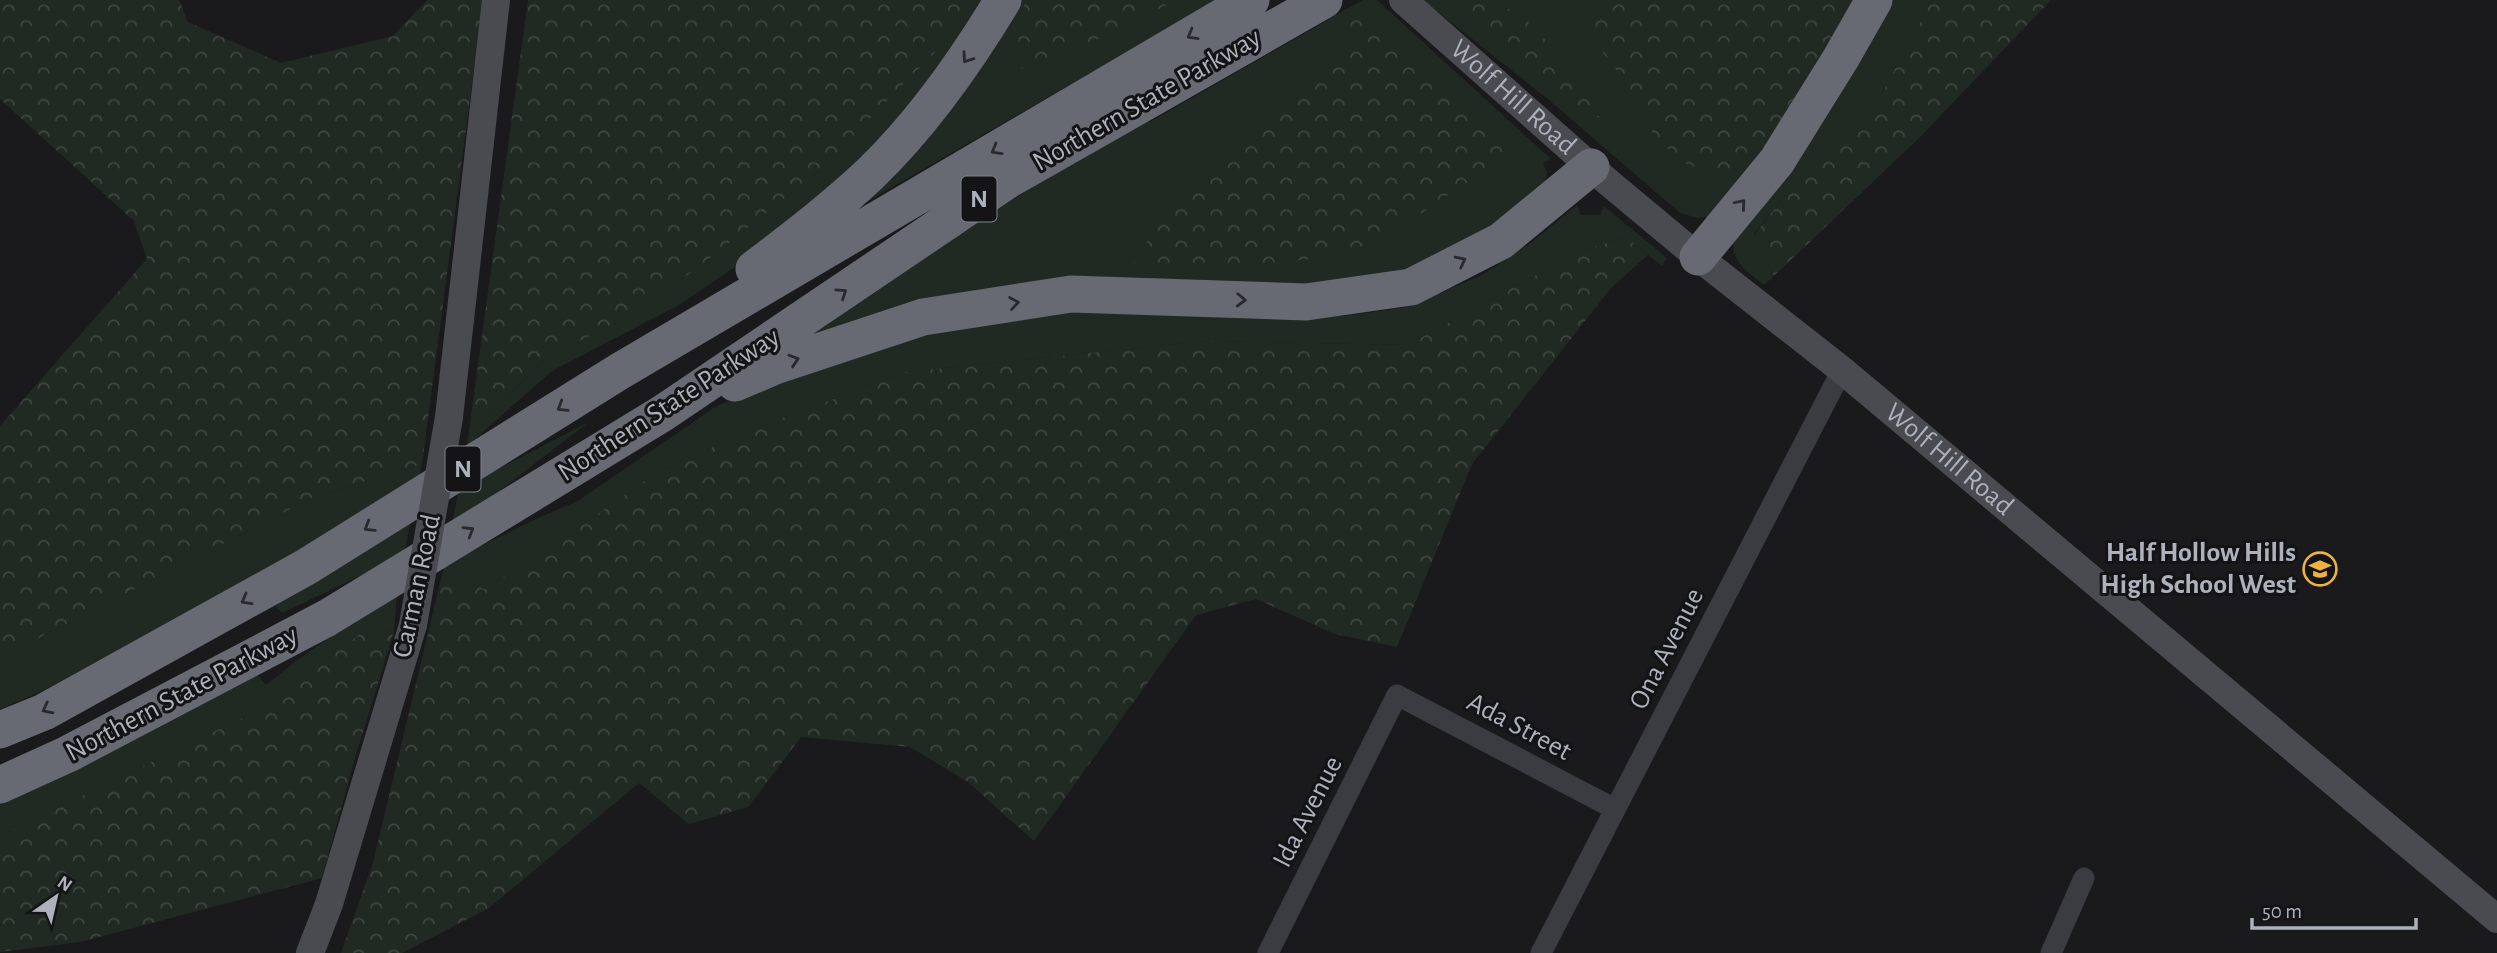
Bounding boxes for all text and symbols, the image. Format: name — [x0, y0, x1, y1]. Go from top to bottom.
street label: Northern State Parkway — [1028, 23, 1266, 177]
one-way arrow — [1186, 26, 1199, 39]
street label: Wolf Hill Road — [1445, 35, 1581, 160]
one-way arrow — [963, 50, 975, 63]
one-way arrow — [990, 141, 1003, 154]
road number: N — [962, 176, 996, 222]
one-way arrow — [1733, 200, 1745, 213]
one-way arrow — [1454, 256, 1466, 270]
one-way arrow — [834, 288, 847, 301]
one-way arrow — [1236, 292, 1247, 307]
one-way arrow — [1008, 296, 1020, 311]
street label: Northern State Parkway — [553, 323, 785, 487]
one-way arrow — [788, 353, 800, 368]
street label: Wolf Hill Road — [1880, 398, 2018, 521]
one-way arrow — [557, 399, 570, 412]
road number: N — [446, 446, 480, 491]
street label: Carman Road — [388, 512, 446, 660]
one-way arrow — [364, 519, 377, 532]
one-way arrow — [462, 527, 475, 540]
place label: Half Hollow Hills High School West — [2100, 539, 2297, 599]
school or university icon: Half Hollow Hills High School West — [2301, 550, 2339, 588]
street label: Ona Avenue — [1625, 584, 1709, 714]
one-way arrow — [241, 592, 253, 605]
street label: Northern State Parkway — [62, 621, 303, 767]
street label: Ada Street — [1462, 688, 1576, 766]
one-way arrow — [42, 701, 54, 715]
street label: Ida Avenue — [1268, 752, 1348, 872]
north arrow — [21, 862, 91, 932]
text: N — [54, 873, 75, 896]
scale bar — [2252, 886, 2416, 930]
text: 50 m — [2262, 901, 2302, 922]

